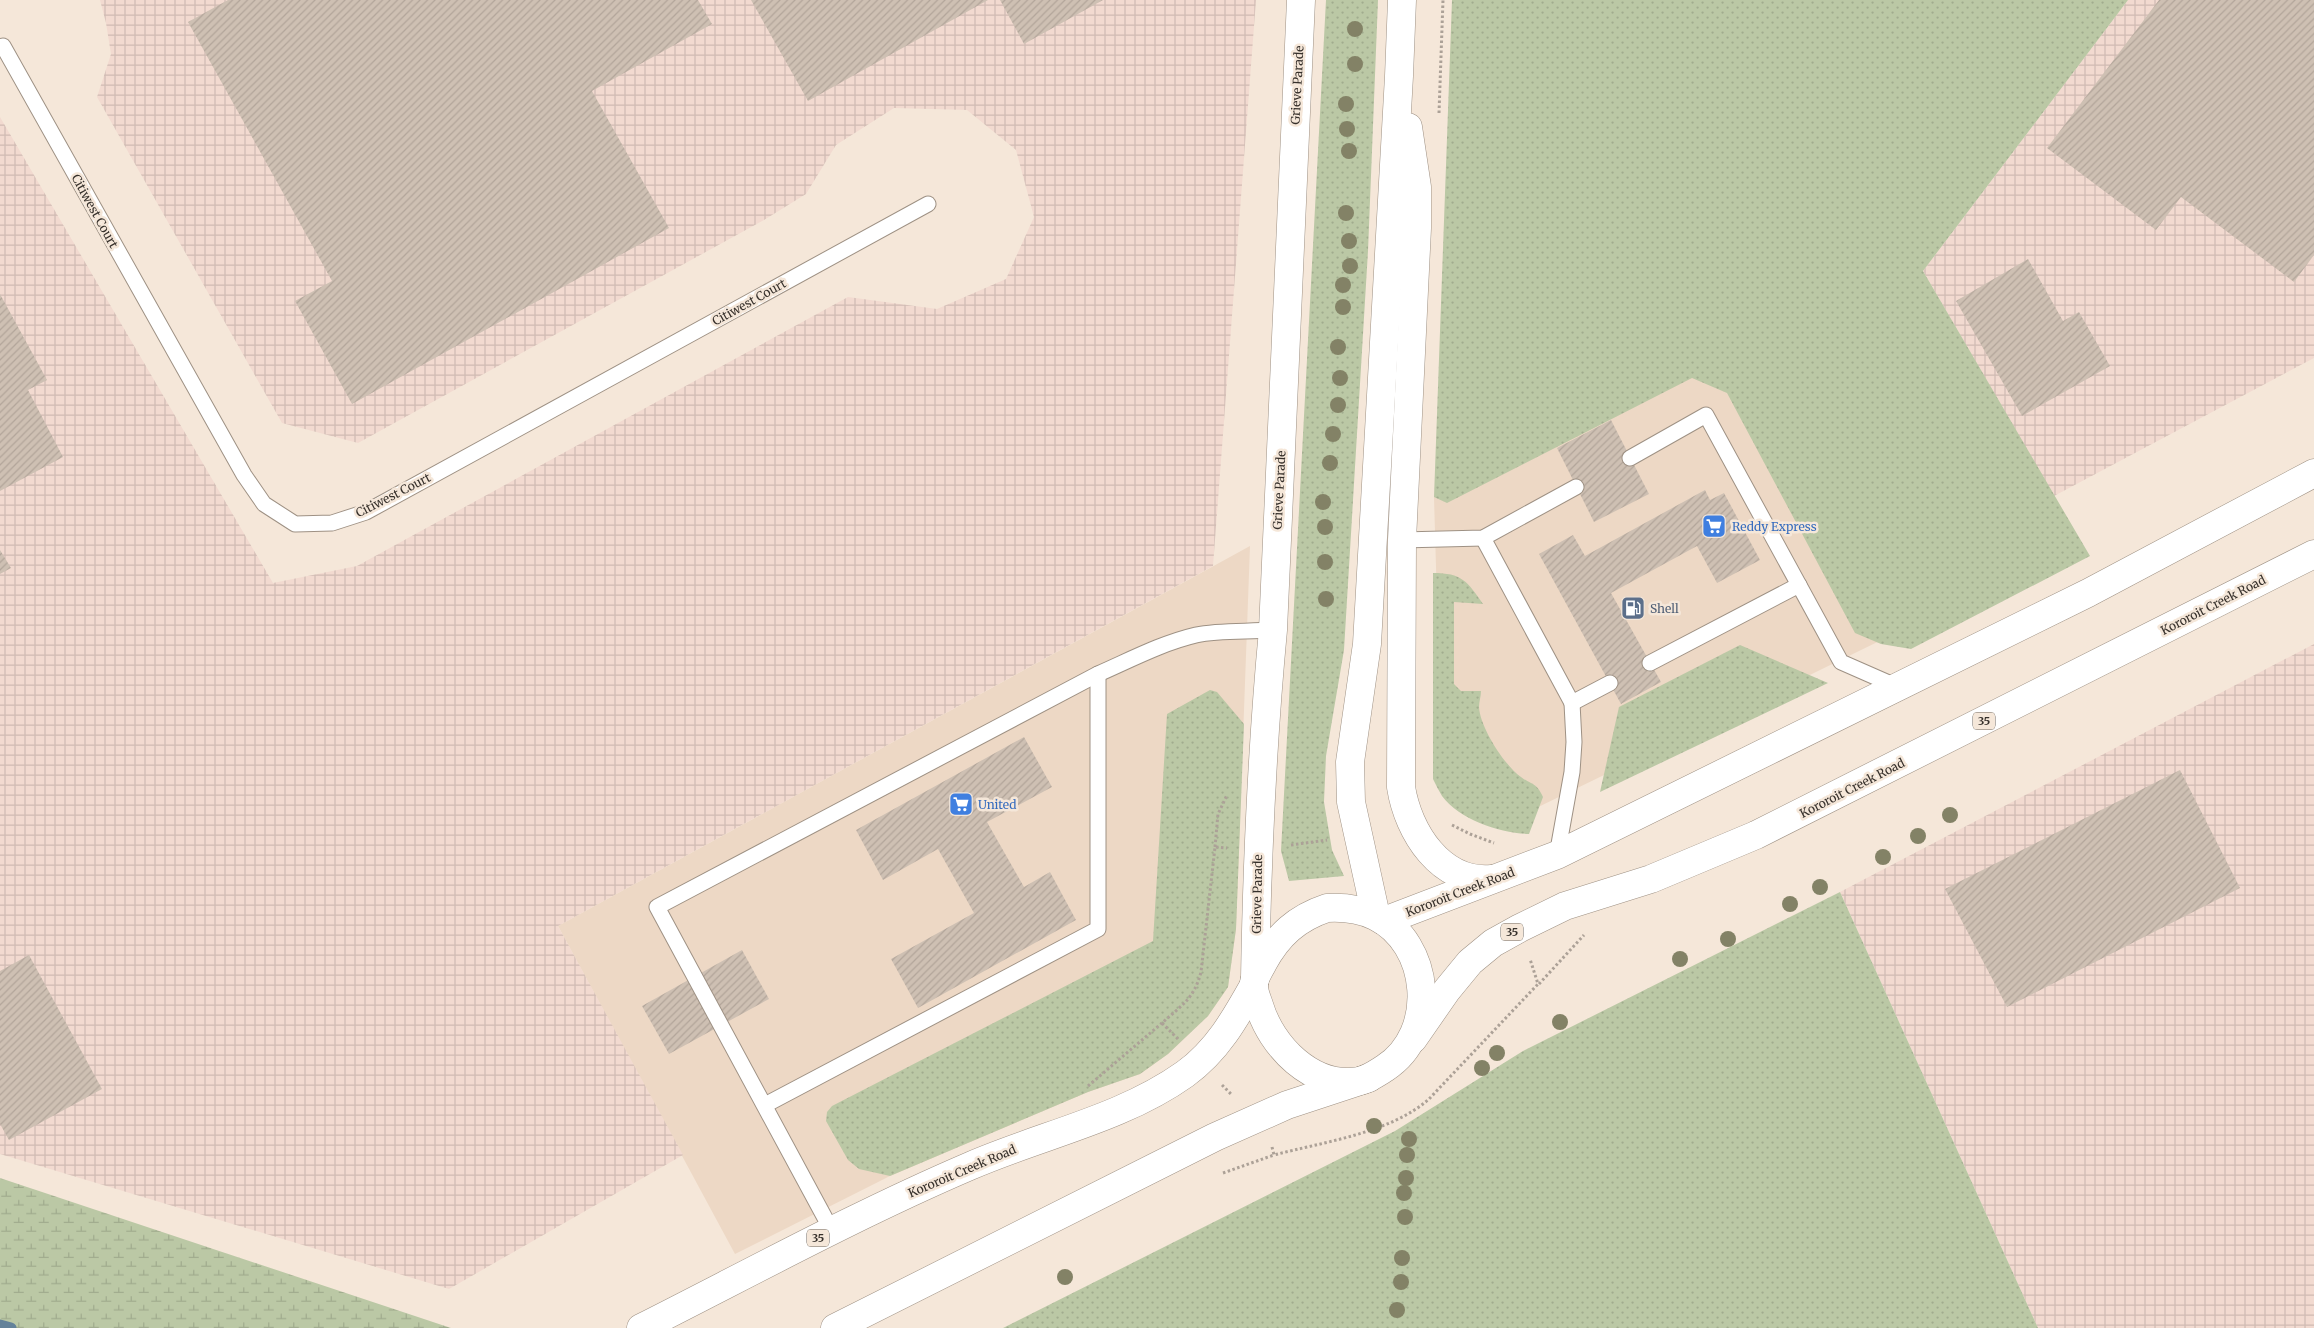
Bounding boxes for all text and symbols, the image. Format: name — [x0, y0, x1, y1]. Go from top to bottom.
street label: Grieve Parade — [1287, 45, 1307, 125]
street label: Citiwest Court — [69, 171, 122, 251]
street label: Citiwest Court — [709, 275, 789, 328]
street label: Grieve Parade — [1269, 450, 1289, 530]
street label: Citiwest Court — [353, 470, 433, 520]
supermarket icon: Reddy Express — [1701, 513, 1727, 539]
place label: Reddy Express — [1732, 519, 1817, 534]
street label: Kororoit Creek Road — [2158, 572, 2268, 638]
fuel station icon: Shell — [1620, 595, 1646, 621]
place label: Shell — [1650, 601, 1679, 616]
road number: 35 — [1973, 712, 1995, 729]
street label: Kororoit Creek Road — [1797, 755, 1907, 821]
supermarket icon: United — [948, 791, 974, 817]
place label: United — [978, 797, 1016, 812]
street label: Grieve Parade — [1249, 854, 1265, 934]
street label: Kororoit Creek Road — [1403, 864, 1517, 920]
road number: 35 — [1501, 924, 1523, 940]
street label: Kororoit Creek Road — [906, 1141, 1018, 1201]
road number: 35 — [807, 1230, 829, 1246]

